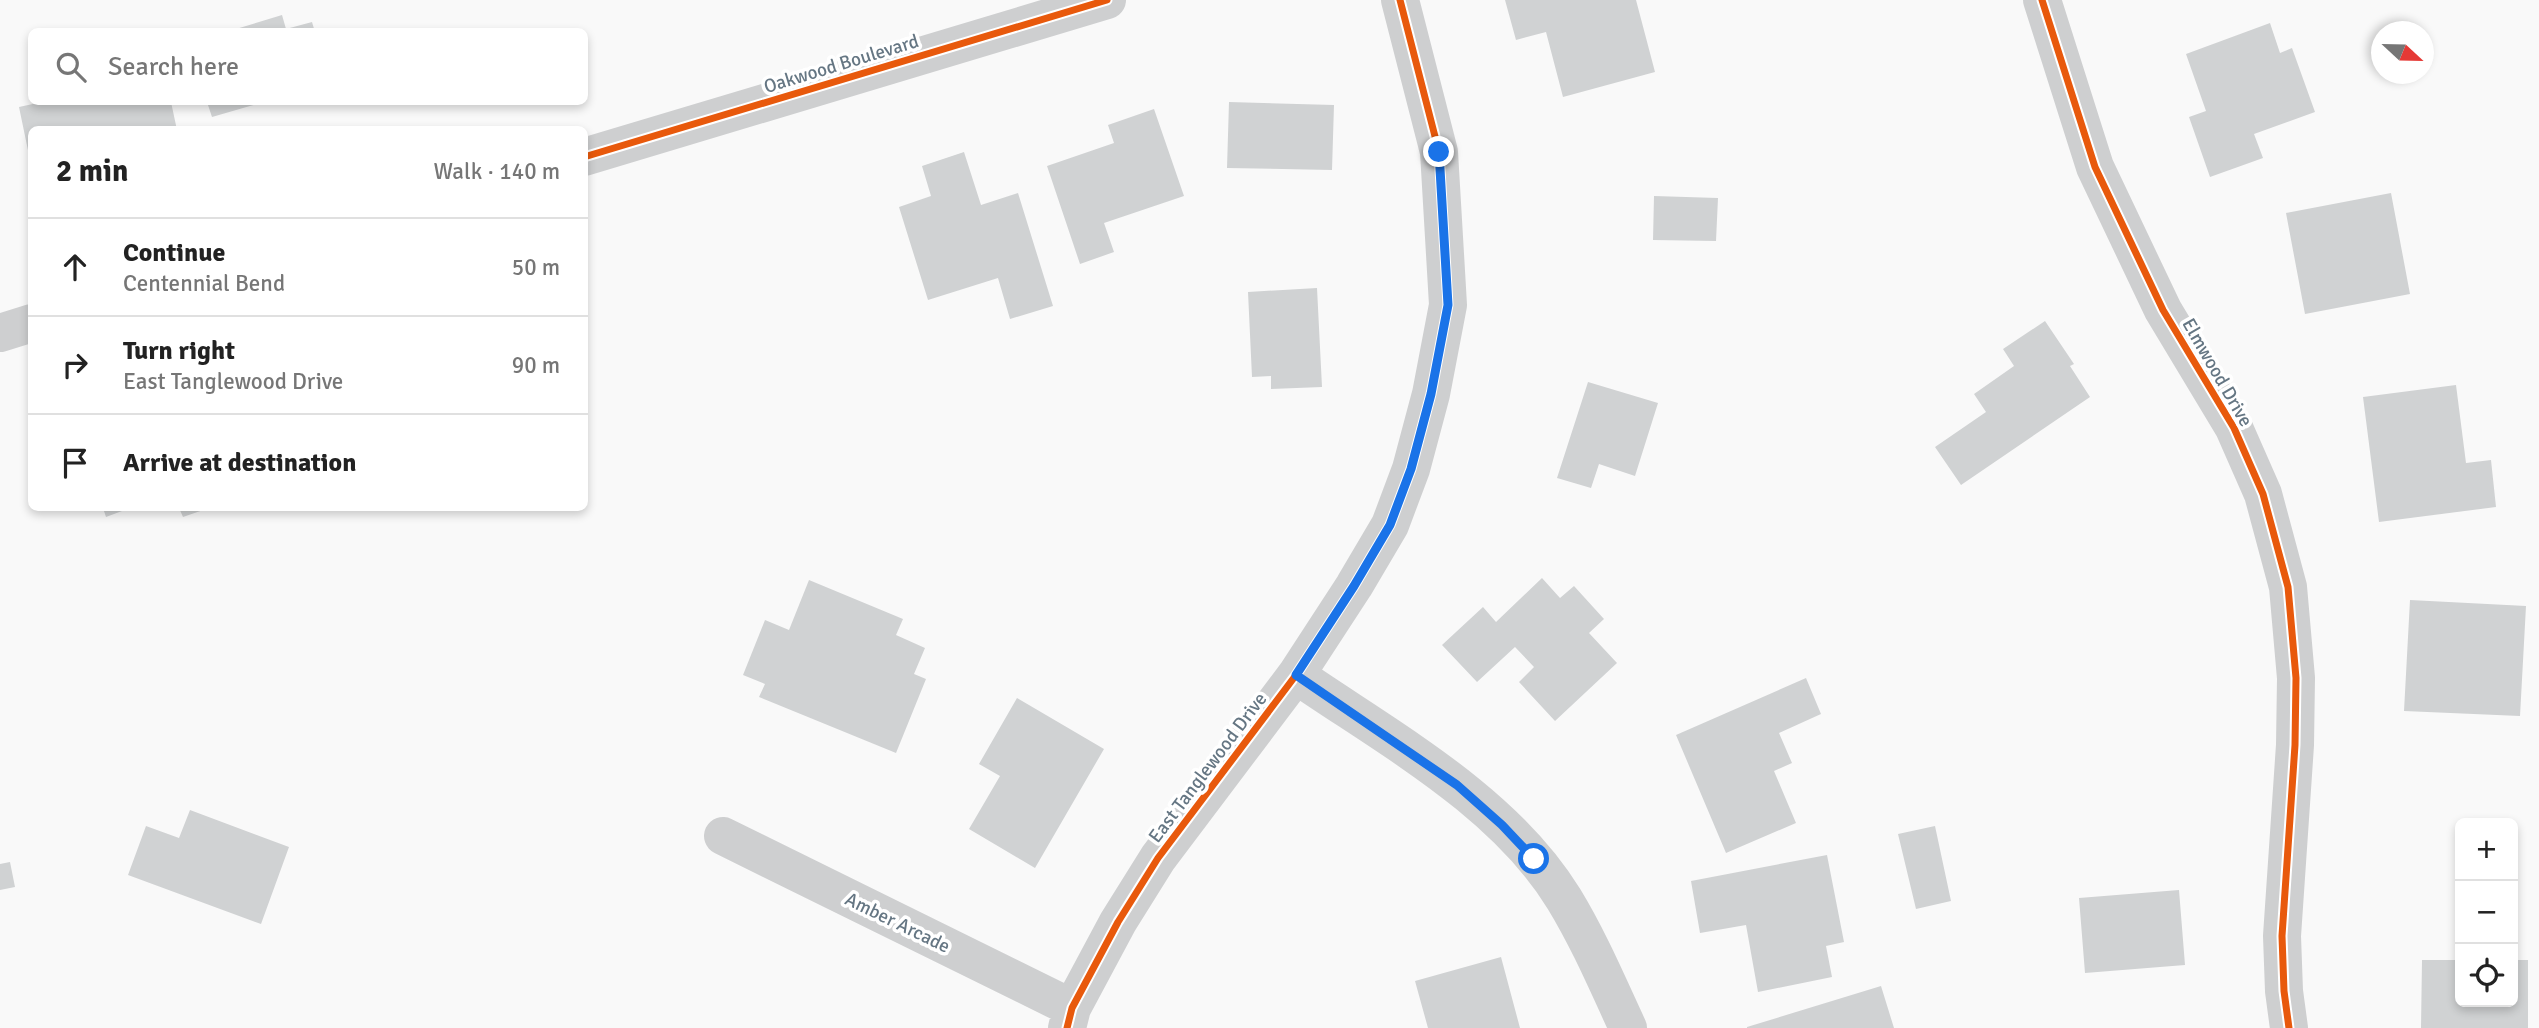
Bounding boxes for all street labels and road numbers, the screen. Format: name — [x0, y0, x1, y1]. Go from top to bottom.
street label: Oakwood Boulevard — [761, 29, 922, 99]
street label: Elmwood Drive — [2176, 314, 2258, 431]
street label: East Tanglewood Drive — [1143, 688, 1272, 848]
street label: Amber Arcade — [841, 887, 954, 959]

